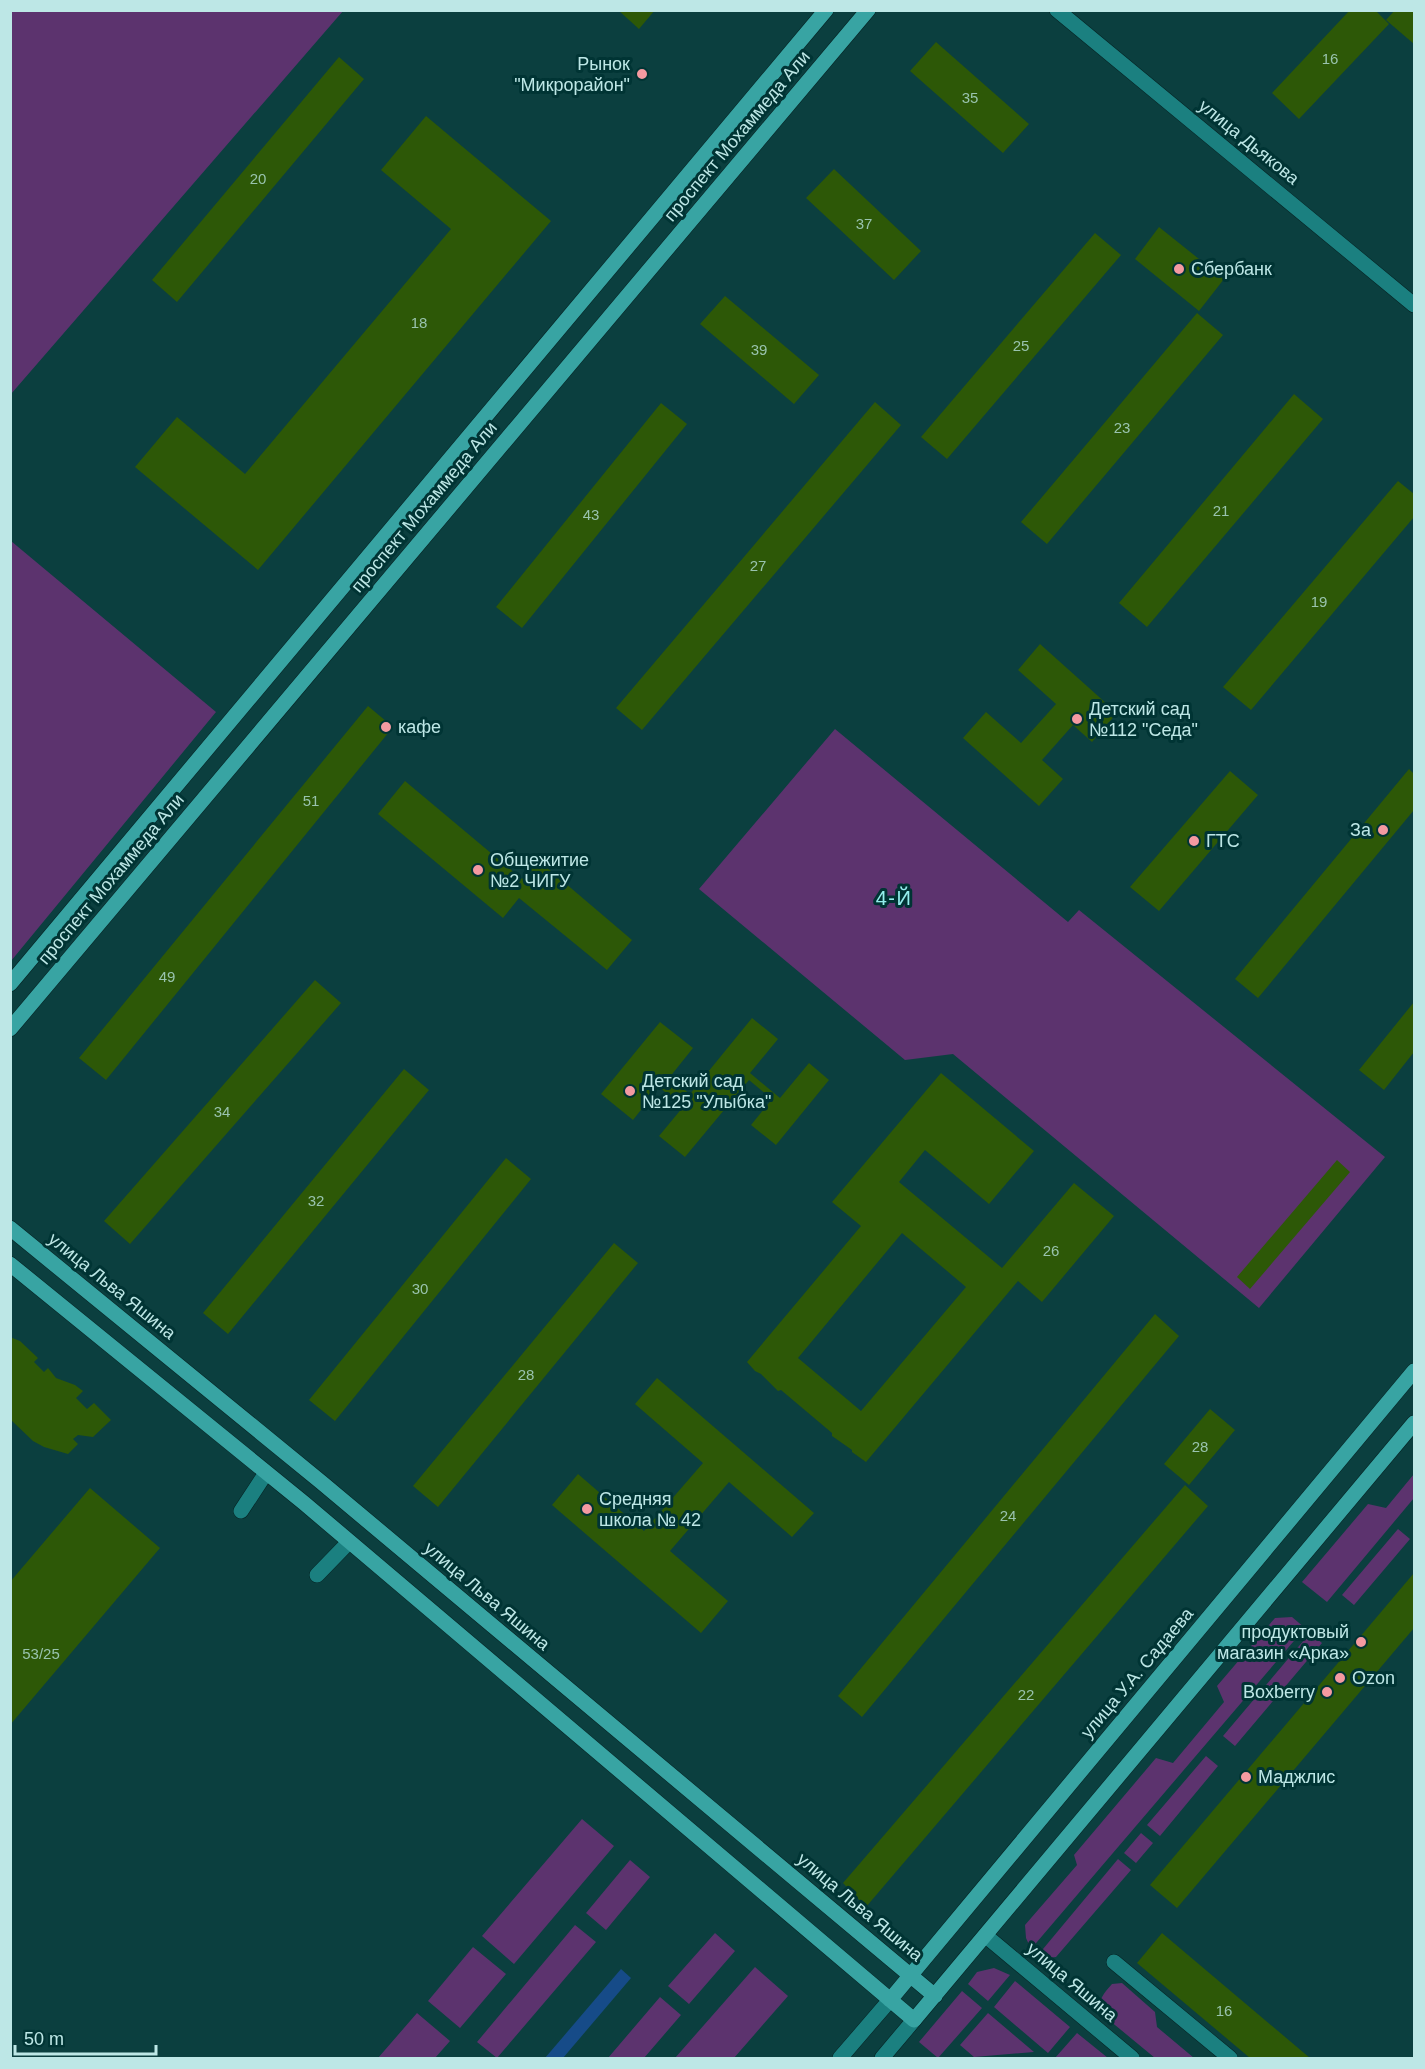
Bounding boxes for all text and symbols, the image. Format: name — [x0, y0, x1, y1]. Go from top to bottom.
street label: проспект Мохаммеда Али — [660, 47, 814, 225]
house number: 16 — [1322, 50, 1338, 67]
place label: Рынок "Микрорайон" — [514, 54, 630, 95]
marker: Рынок "Микрорайон" — [635, 67, 649, 81]
house number: 35 — [962, 89, 978, 106]
street label: улица Дьякова — [1195, 95, 1304, 189]
house number: 20 — [250, 170, 266, 187]
house number: 37 — [856, 215, 872, 232]
place label: Сбербанк — [1191, 259, 1272, 279]
marker: Сбербанк — [1172, 262, 1186, 276]
house number: 18 — [411, 314, 427, 331]
house number: 25 — [1013, 337, 1029, 354]
house number: 39 — [751, 341, 767, 358]
street label: проспект Мохаммеда Али — [347, 418, 501, 596]
house number: 23 — [1114, 419, 1130, 436]
house number: 21 — [1213, 502, 1229, 519]
house number: 43 — [583, 506, 599, 523]
house number: 27 — [750, 557, 766, 574]
house number: 19 — [1311, 593, 1327, 610]
place label: Детский сад №112 "Седа" — [1089, 699, 1198, 740]
marker: Детский сад №112 "Седа" — [1070, 712, 1084, 726]
place label: кафе — [398, 717, 441, 737]
marker: кафе — [379, 720, 393, 734]
street label: проспект Мохаммеда Али — [34, 790, 188, 968]
house number: 51 — [303, 792, 319, 809]
place label: За — [1350, 820, 1372, 840]
marker: За — [1376, 823, 1390, 837]
place label: ГТС — [1206, 831, 1240, 851]
marker: ГТС — [1187, 834, 1201, 848]
place label: Общежитие №2 ЧИГУ — [490, 850, 589, 891]
marker: Общежитие №2 ЧИГУ — [471, 863, 485, 877]
district label: 4-Й — [876, 886, 912, 909]
house number: 49 — [159, 968, 175, 985]
place label: Детский сад №125 "Улыбка" — [642, 1071, 771, 1112]
marker: Детский сад №125 "Улыбка" — [623, 1084, 637, 1098]
house number: 34 — [214, 1103, 230, 1120]
house number: 32 — [308, 1192, 324, 1209]
street label: улица Льва Яшина — [45, 1229, 180, 1344]
house number: 26 — [1043, 1242, 1059, 1259]
house number: 30 — [412, 1280, 428, 1297]
house number: 28 — [518, 1366, 534, 1383]
house number: 28 — [1192, 1438, 1208, 1455]
place label: Средняя школа № 42 — [599, 1489, 701, 1530]
marker: Средняя школа № 42 — [580, 1502, 594, 1516]
house number: 24 — [1000, 1507, 1016, 1524]
street label: улица Льва Яшина — [420, 1538, 555, 1655]
street label: улица У.А. Садаева — [1077, 1603, 1198, 1742]
place label: продуктовый магазин «Арка» — [1217, 1622, 1349, 1663]
marker: продуктовый магазин «Арка» — [1354, 1635, 1368, 1649]
house number: 53/25 — [22, 1645, 60, 1662]
place label: Ozon — [1352, 1668, 1395, 1688]
marker: Ozon — [1333, 1671, 1347, 1685]
place label: Boxberry — [1243, 1682, 1315, 1702]
marker: Boxberry — [1320, 1685, 1334, 1699]
house number: 22 — [1018, 1686, 1034, 1703]
place label: Маджлис — [1258, 1767, 1335, 1787]
marker: Маджлис — [1239, 1770, 1253, 1784]
street label: улица Льва Яшина — [793, 1849, 928, 1966]
street label: улица Яшина — [1023, 1938, 1122, 2026]
house number: 16 — [1216, 2002, 1232, 2019]
scale bar — [15, 2018, 156, 2056]
text: 50 m — [24, 2029, 64, 2049]

